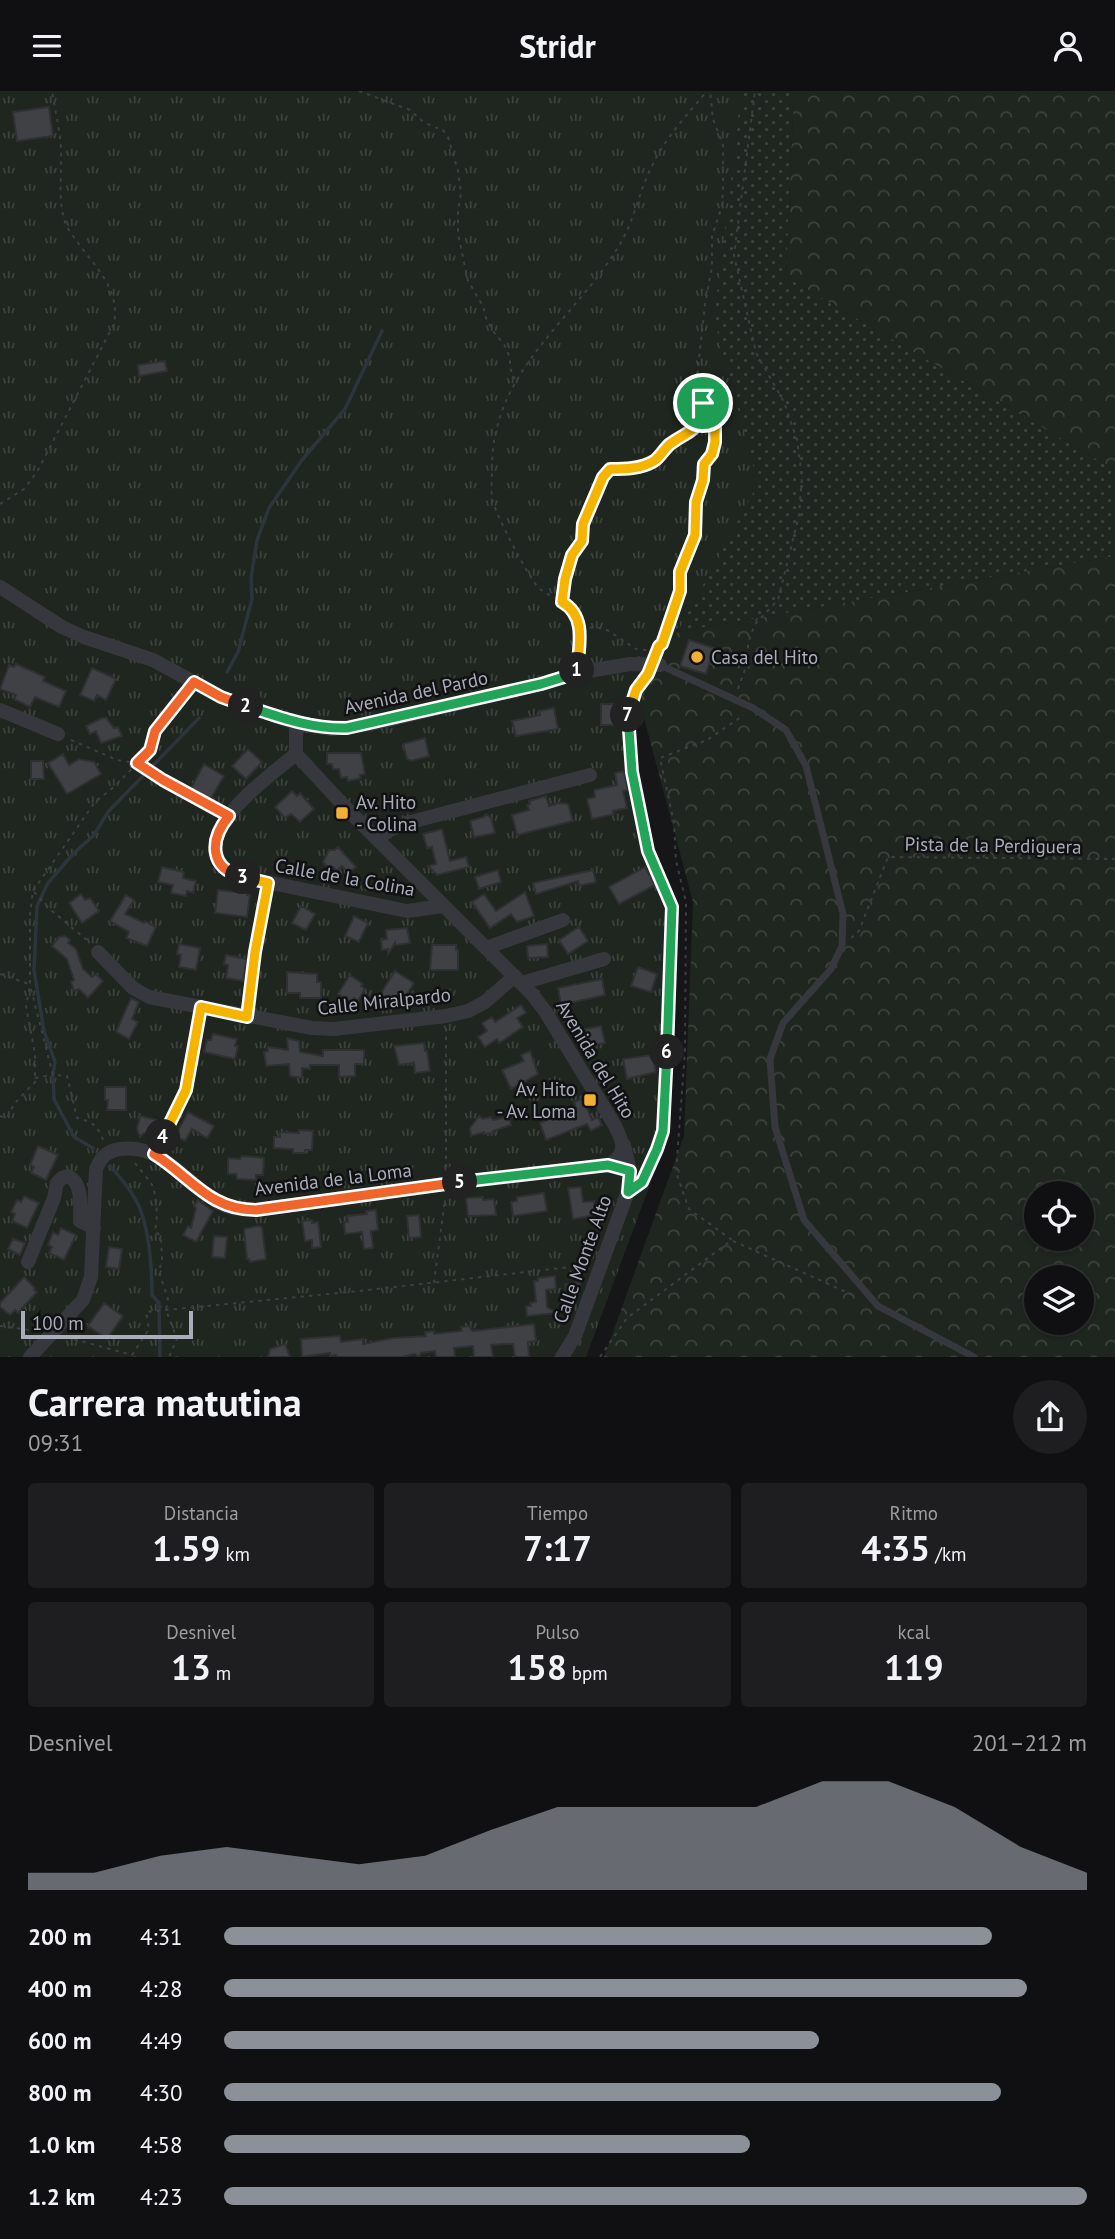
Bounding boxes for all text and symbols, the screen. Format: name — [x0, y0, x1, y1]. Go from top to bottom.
text: Stridr — [519, 25, 596, 67]
icon: menu — [28, 27, 66, 65]
icon: person — [1049, 27, 1087, 65]
pin — [673, 373, 733, 433]
icon: arrive — [684, 384, 722, 422]
place label: Casa del Hito — [711, 645, 818, 669]
marker: Casa del Hito — [689, 649, 705, 665]
pin: 1 — [560, 653, 594, 687]
text: 1 — [571, 657, 582, 681]
street label: Avenida del Pardo — [342, 665, 490, 719]
pin: 2 — [229, 689, 264, 723]
text: 2 — [240, 693, 251, 717]
pin: 7 — [610, 697, 646, 733]
text: 7 — [622, 702, 633, 726]
place label: Av. Hito - Colina — [356, 790, 417, 836]
marker: Av. Hito - Colina — [334, 805, 350, 821]
street label: Pista de la Perdiguera — [904, 831, 1082, 859]
street label: Calle de la Colina — [273, 853, 417, 901]
pin: 3 — [226, 859, 260, 895]
text: 3 — [237, 864, 248, 888]
street label: Calle Miralpardo — [316, 982, 452, 1020]
street label: Avenida del Hito — [551, 995, 641, 1123]
pin: 6 — [650, 1035, 684, 1069]
text: 6 — [661, 1039, 672, 1063]
place label: Av. Hito - Av. Loma — [497, 1077, 576, 1123]
marker: Av. Hito - Av. Loma — [582, 1092, 598, 1108]
pin: 4 — [146, 1119, 180, 1155]
text: 4 — [157, 1124, 168, 1148]
street label: Avenida de la Loma — [253, 1157, 413, 1201]
pin: 5 — [442, 1165, 477, 1199]
text: 5 — [454, 1169, 465, 1193]
map controls — [1024, 1181, 1094, 1335]
button: locate — [1024, 1181, 1094, 1251]
street label: Calle Monte Alto — [548, 1192, 616, 1326]
button: layers — [1024, 1265, 1094, 1335]
scale bar — [21, 1308, 192, 1340]
text: 100 m — [32, 1311, 84, 1335]
text: Carrera matutina — [28, 1377, 302, 1426]
button: share — [1013, 1380, 1087, 1454]
text: 09:31 — [28, 1428, 83, 1457]
text: Distancia — [164, 1501, 239, 1525]
text: Tiempo — [527, 1501, 588, 1525]
text: Ritmo — [890, 1501, 938, 1525]
text: 1.59 — [152, 1525, 220, 1571]
text: 7:17 — [523, 1525, 592, 1571]
text: 4:35 — [861, 1525, 930, 1571]
text: km — [220, 1542, 250, 1566]
text: /km — [930, 1542, 966, 1566]
text: Desnivel — [166, 1620, 236, 1644]
text: Pulso — [536, 1620, 579, 1644]
text: kcal — [898, 1620, 930, 1644]
text: 13 — [171, 1644, 211, 1690]
text: 158 — [507, 1644, 567, 1690]
text: 119 — [884, 1644, 944, 1690]
text: m — [211, 1661, 231, 1685]
text: bpm — [567, 1661, 608, 1685]
text: Desnivel — [28, 1728, 112, 1757]
text: 201–212 m — [972, 1728, 1087, 1757]
text: 200 m — [28, 1922, 91, 1951]
text: 4:31 — [140, 1922, 183, 1951]
text: 400 m — [28, 1974, 91, 2003]
text: 4:28 — [140, 1974, 183, 2003]
text: 600 m — [28, 2026, 91, 2055]
text: 4:49 — [140, 2026, 183, 2055]
text: 800 m — [28, 2078, 91, 2107]
text: 4:30 — [140, 2078, 183, 2107]
text: 1.0 km — [28, 2130, 95, 2159]
text: 4:58 — [140, 2130, 183, 2159]
text: 1.2 km — [28, 2182, 95, 2211]
text: 4:23 — [140, 2182, 183, 2211]

